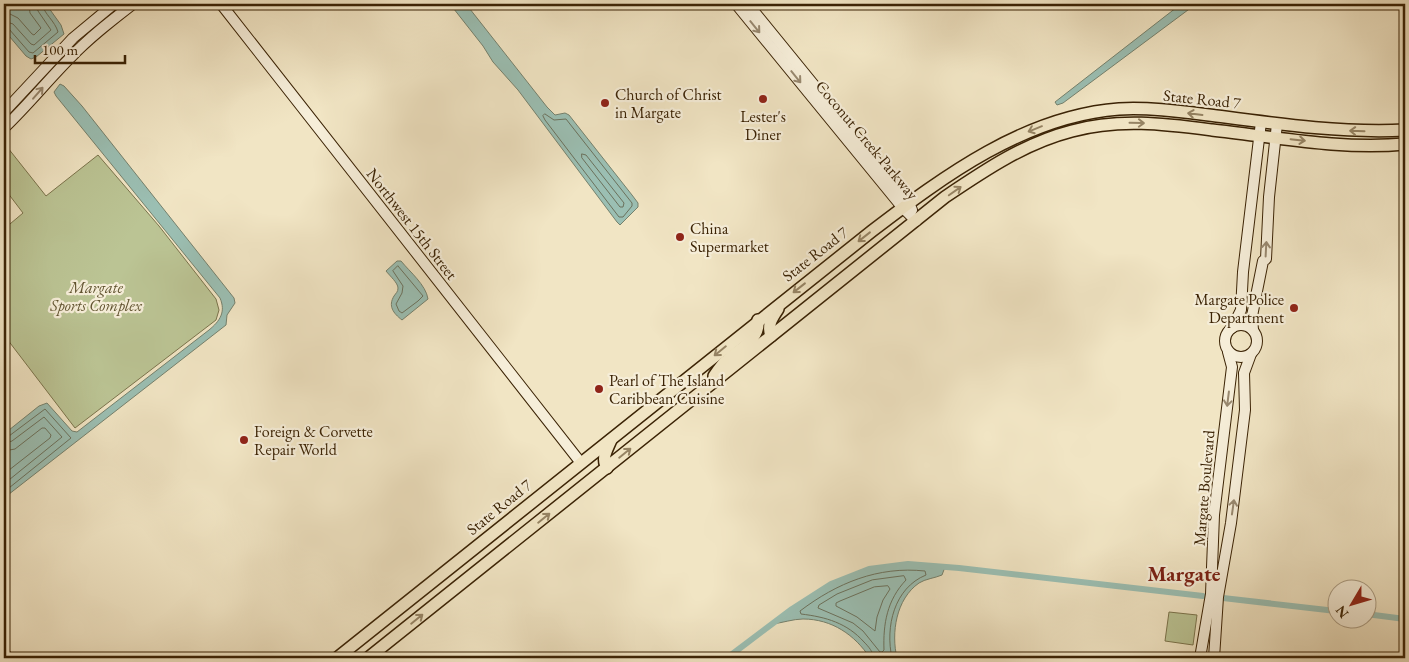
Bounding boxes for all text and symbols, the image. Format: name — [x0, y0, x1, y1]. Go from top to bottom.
one-way arrow — [749, 20, 760, 33]
scale bar — [35, 32, 125, 64]
text: 100 m — [42, 40, 79, 59]
one-way arrow — [790, 70, 801, 83]
street label: Coconut Creek Parkway — [811, 76, 924, 205]
place label: Church of Christ in Margate — [615, 84, 722, 123]
street label: State Road 7 — [1162, 84, 1242, 114]
one-way arrow — [32, 87, 43, 100]
marker: Lester's Diner — [757, 93, 769, 105]
marker: Church of Christ in Margate — [599, 97, 611, 109]
place label: Lester's Diner — [740, 106, 786, 145]
one-way arrow — [1187, 109, 1203, 119]
one-way arrow — [1128, 118, 1144, 128]
one-way arrow — [1028, 124, 1043, 134]
one-way arrow — [1349, 126, 1365, 136]
one-way arrow — [1290, 135, 1306, 145]
street label: Northwest 15th Street — [362, 164, 462, 284]
one-way arrow — [948, 186, 962, 196]
place label: China Supermarket — [690, 218, 769, 257]
street label: State Road 7 — [778, 222, 852, 286]
marker: China Supermarket — [674, 231, 686, 243]
one-way arrow — [858, 231, 871, 242]
one-way arrow — [1262, 242, 1271, 258]
park label: Margate Sports Complex — [49, 277, 143, 316]
one-way arrow — [793, 283, 806, 294]
place label: Margate Police Department — [1194, 289, 1284, 328]
marker: Margate Police Department — [1288, 302, 1300, 314]
one-way arrow — [714, 345, 727, 356]
place label: Pearl of The Island Caribbean Cuisine — [609, 370, 725, 409]
marker: Pearl of The Island Caribbean Cuisine — [593, 383, 605, 395]
one-way arrow — [1223, 391, 1233, 407]
place label: Foreign & Corvette Repair World — [254, 421, 373, 460]
street label: Margate Boulevard — [1188, 428, 1220, 547]
marker: Foreign & Corvette Repair World — [238, 434, 250, 446]
one-way arrow — [618, 448, 631, 459]
street label: State Road 7 — [462, 474, 536, 540]
one-way arrow — [1228, 500, 1238, 516]
one-way arrow — [537, 512, 550, 523]
district label: Margate — [1147, 560, 1221, 587]
north arrow — [1326, 580, 1376, 630]
text: N — [1331, 601, 1352, 622]
one-way arrow — [410, 614, 423, 625]

